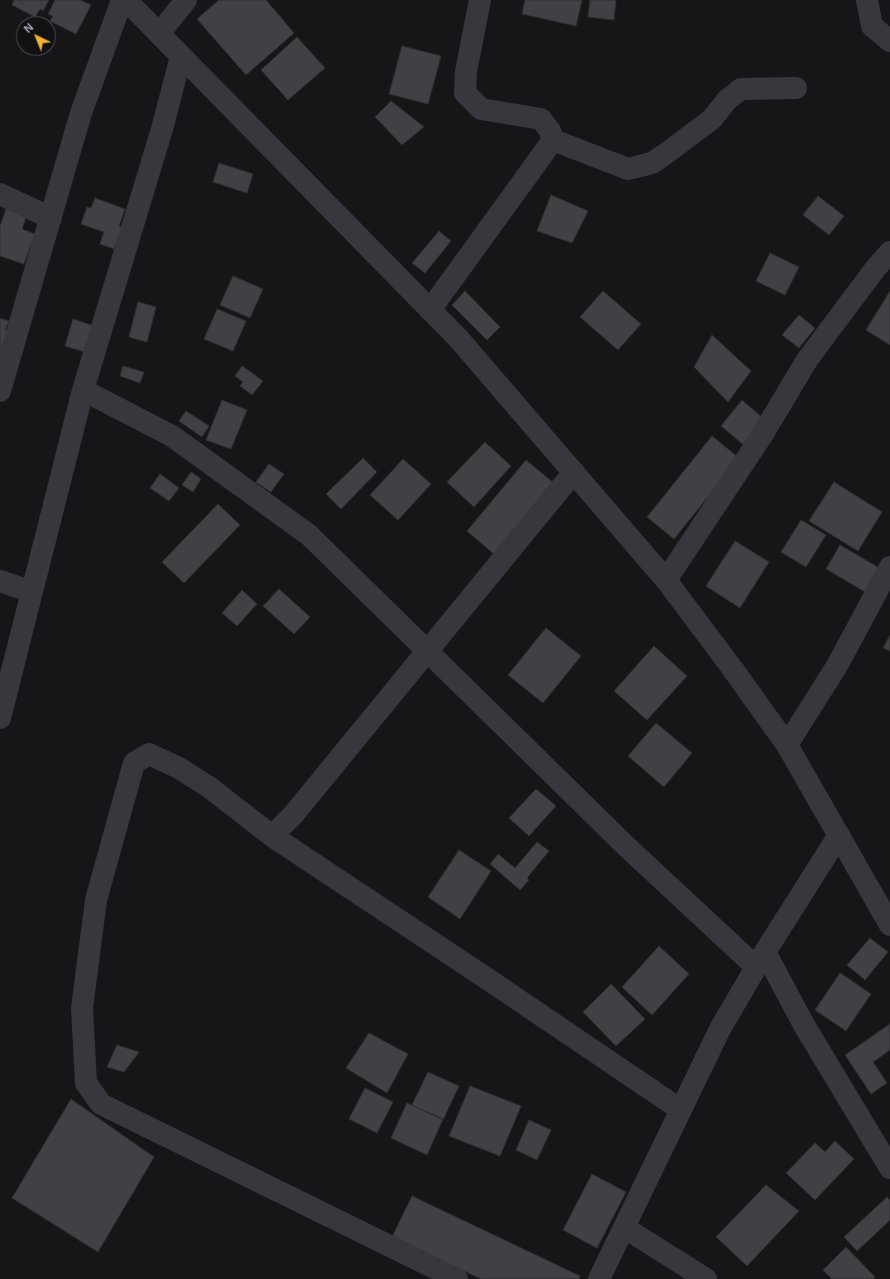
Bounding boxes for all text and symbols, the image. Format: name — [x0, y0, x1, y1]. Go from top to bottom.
north arrow — [16, 16, 56, 56]
text: N — [21, 21, 35, 35]

